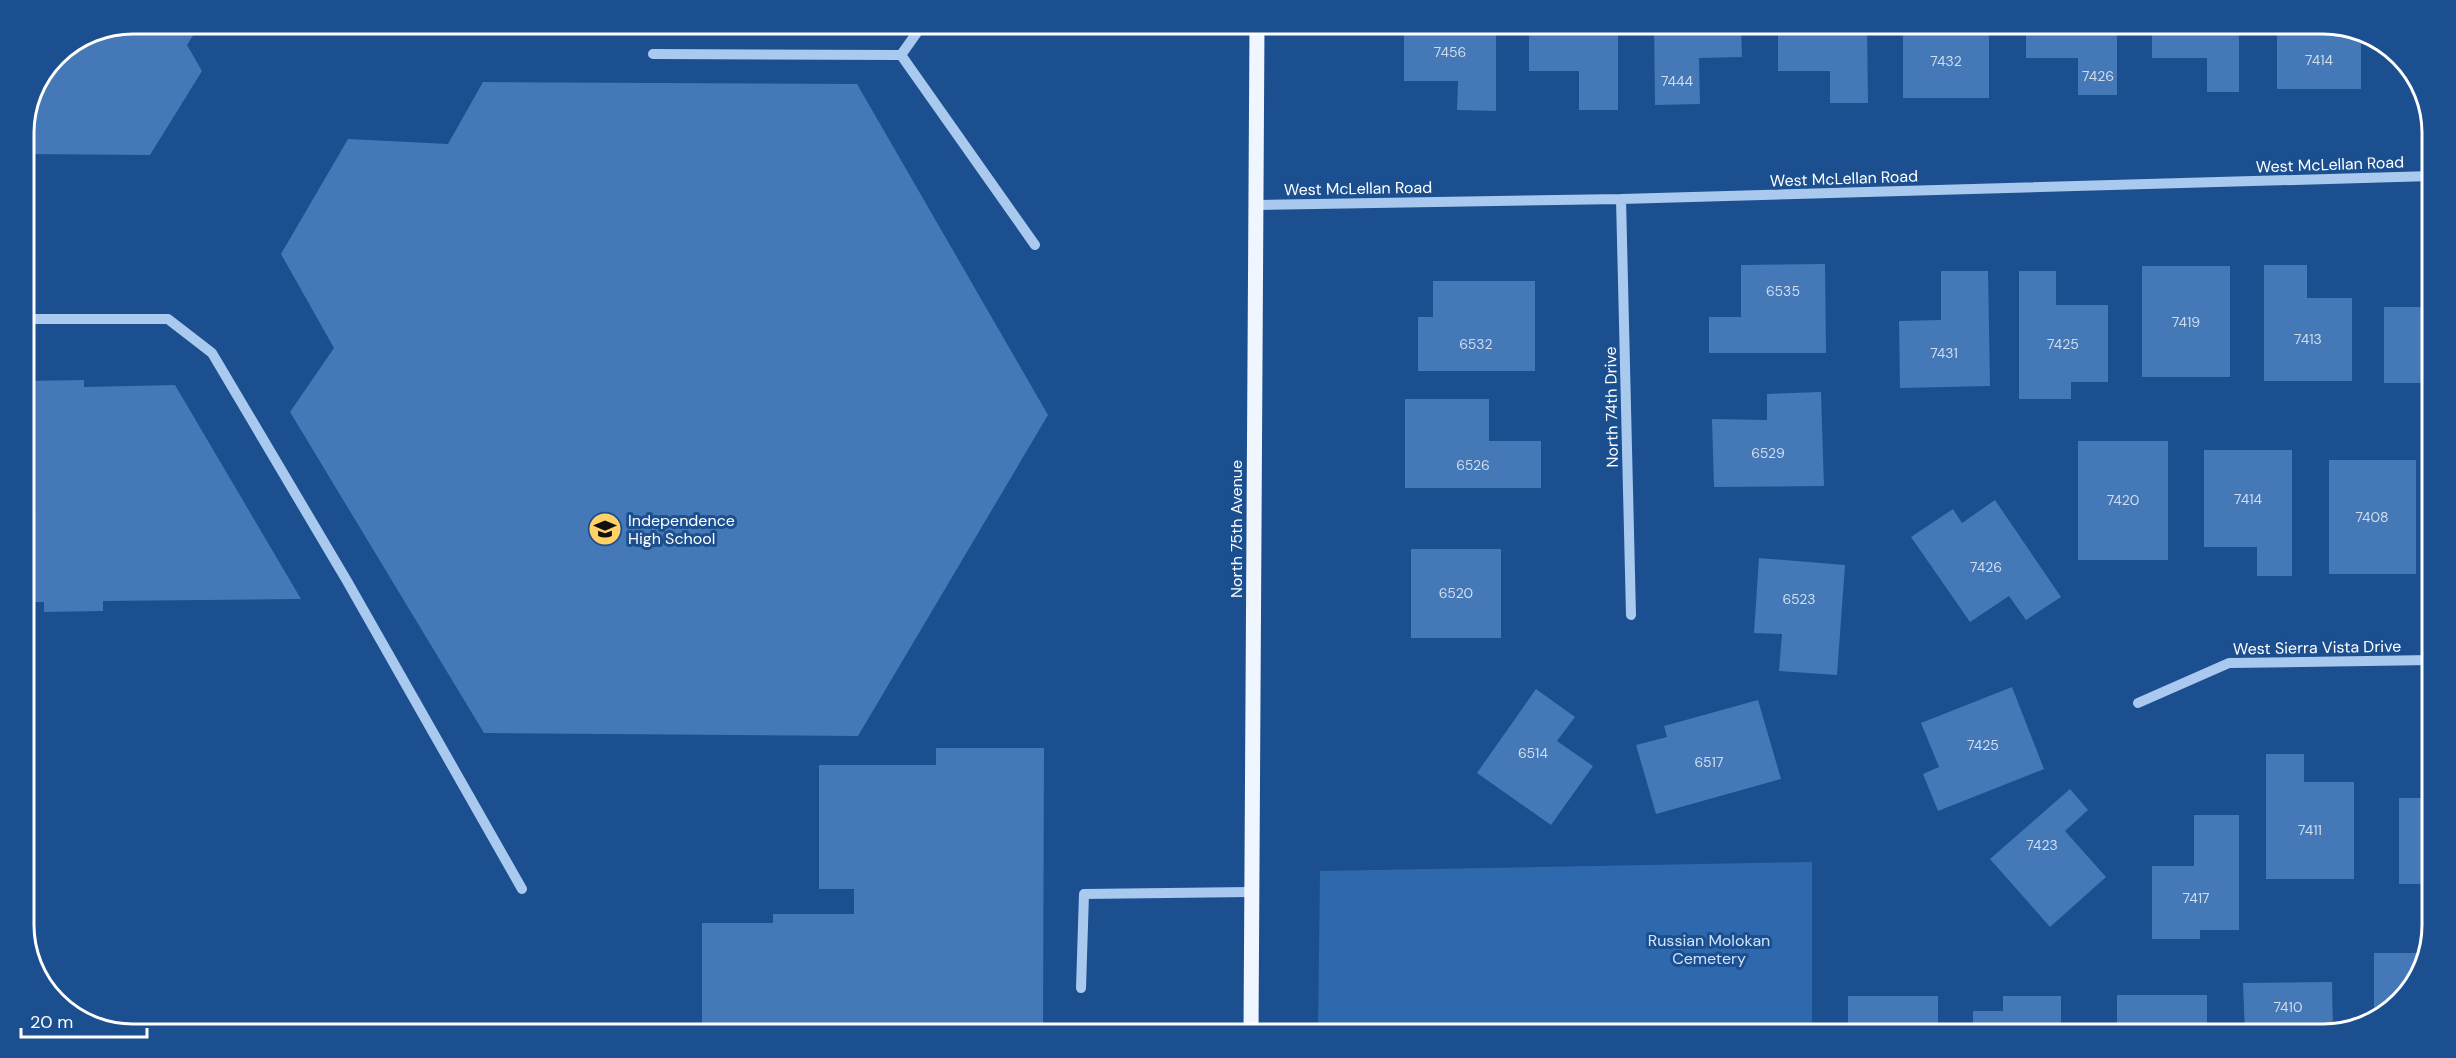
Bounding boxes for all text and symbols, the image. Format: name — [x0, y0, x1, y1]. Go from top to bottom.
house number: 7456 — [1434, 43, 1466, 61]
house number: 7414 — [2305, 51, 2334, 69]
house number: 7432 — [1930, 52, 1962, 70]
house number: 7426 — [2082, 67, 2114, 85]
house number: 7444 — [1661, 72, 1694, 90]
street label: West McLellan Road — [2256, 151, 2404, 178]
street label: West McLellan Road — [1770, 165, 1918, 192]
street label: West McLellan Road — [1284, 177, 1432, 200]
house number: 6535 — [1766, 282, 1800, 300]
house number: 7419 — [2172, 313, 2200, 331]
house number: 7413 — [2294, 330, 2322, 348]
house number: 6532 — [1459, 335, 1493, 353]
house number: 7425 — [2047, 335, 2079, 353]
house number: 7431 — [1930, 344, 1958, 362]
street label: North 74th Drive — [1600, 346, 1623, 468]
house number: 6529 — [1751, 444, 1785, 462]
house number: 6526 — [1456, 456, 1490, 474]
street label: North 75th Avenue — [1226, 460, 1247, 598]
house number: 7414 — [2234, 490, 2263, 508]
house number: 7420 — [2107, 491, 2139, 509]
house number: 7408 — [2355, 508, 2389, 526]
place label: Independence High School — [628, 510, 735, 549]
school or university icon: Independence High School — [587, 511, 623, 547]
house number: 7426 — [1970, 558, 2002, 576]
house number: 6520 — [1439, 584, 1473, 602]
house number: 6523 — [1782, 590, 1816, 608]
street label: West Sierra Vista Drive — [2233, 636, 2401, 659]
house number: 7425 — [1967, 736, 1999, 754]
house number: 6514 — [1518, 744, 1548, 762]
house number: 6517 — [1695, 753, 1723, 771]
house number: 7411 — [2298, 821, 2322, 839]
house number: 7423 — [2026, 836, 2058, 854]
house number: 7417 — [2183, 889, 2210, 907]
park label: Russian Molokan Cemetery — [1648, 930, 1770, 969]
house number: 7410 — [2273, 998, 2303, 1016]
scale bar — [21, 1001, 147, 1039]
text: 20 m — [30, 1010, 73, 1034]

